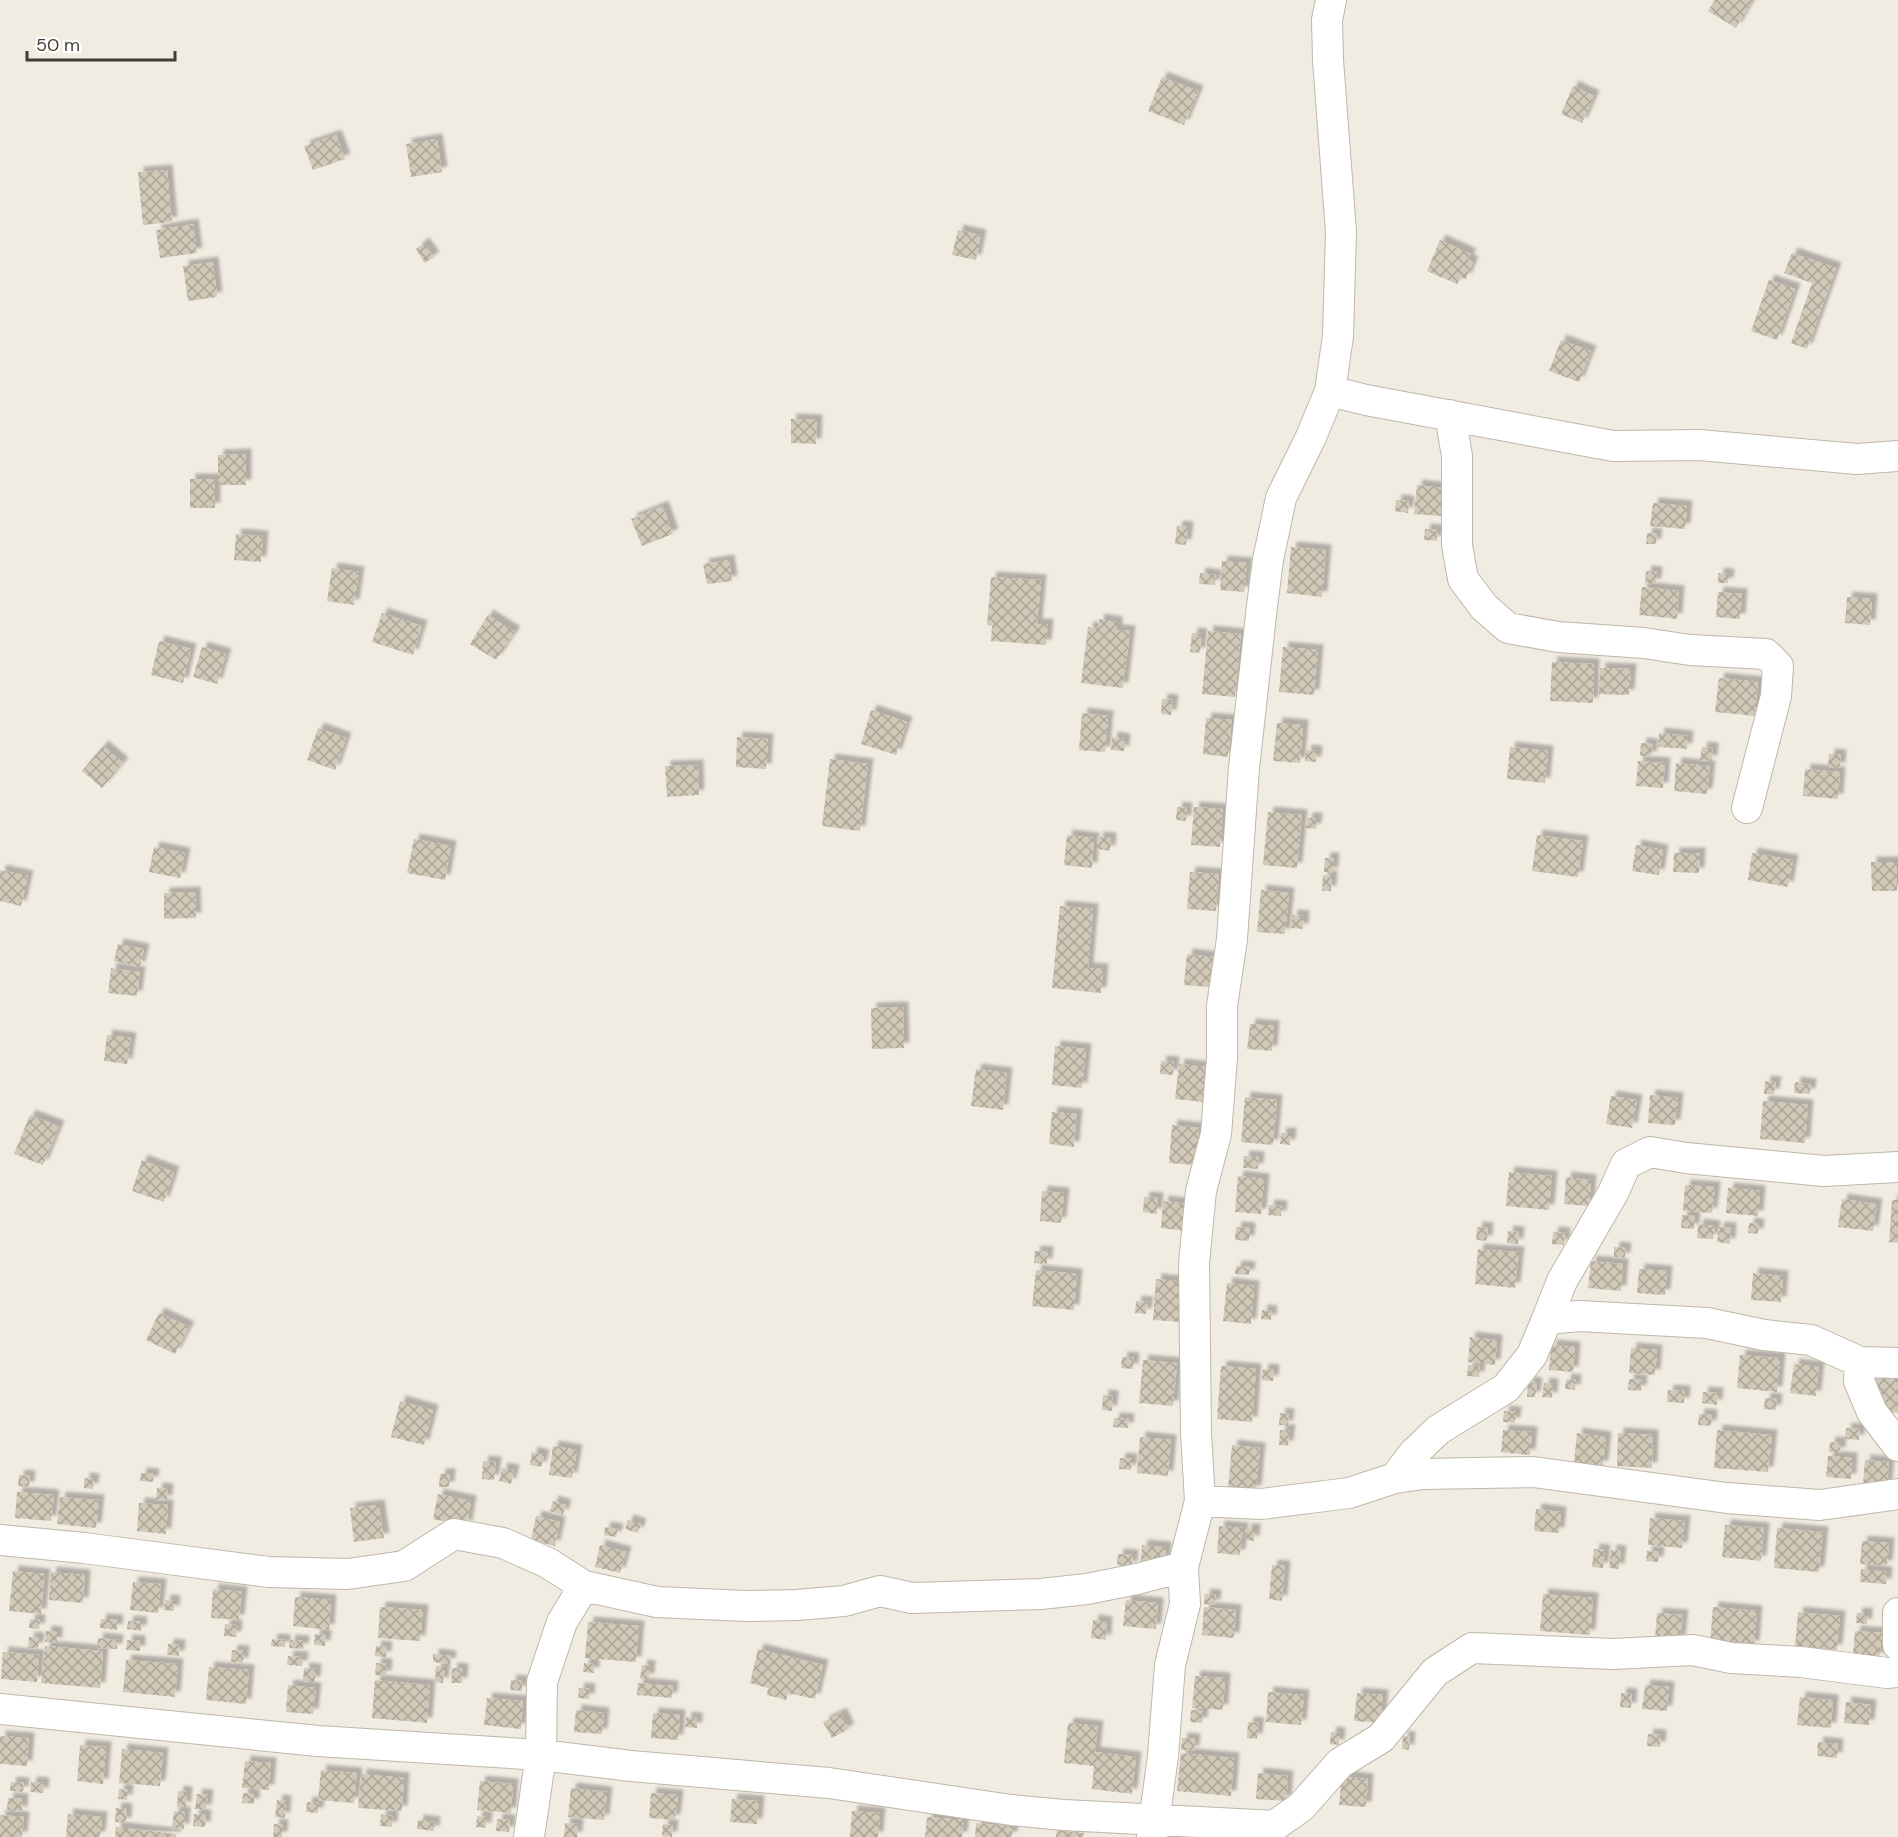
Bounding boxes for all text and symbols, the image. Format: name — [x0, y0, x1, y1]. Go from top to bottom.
scale bar — [27, 24, 176, 62]
text: 50 m — [36, 33, 80, 57]

